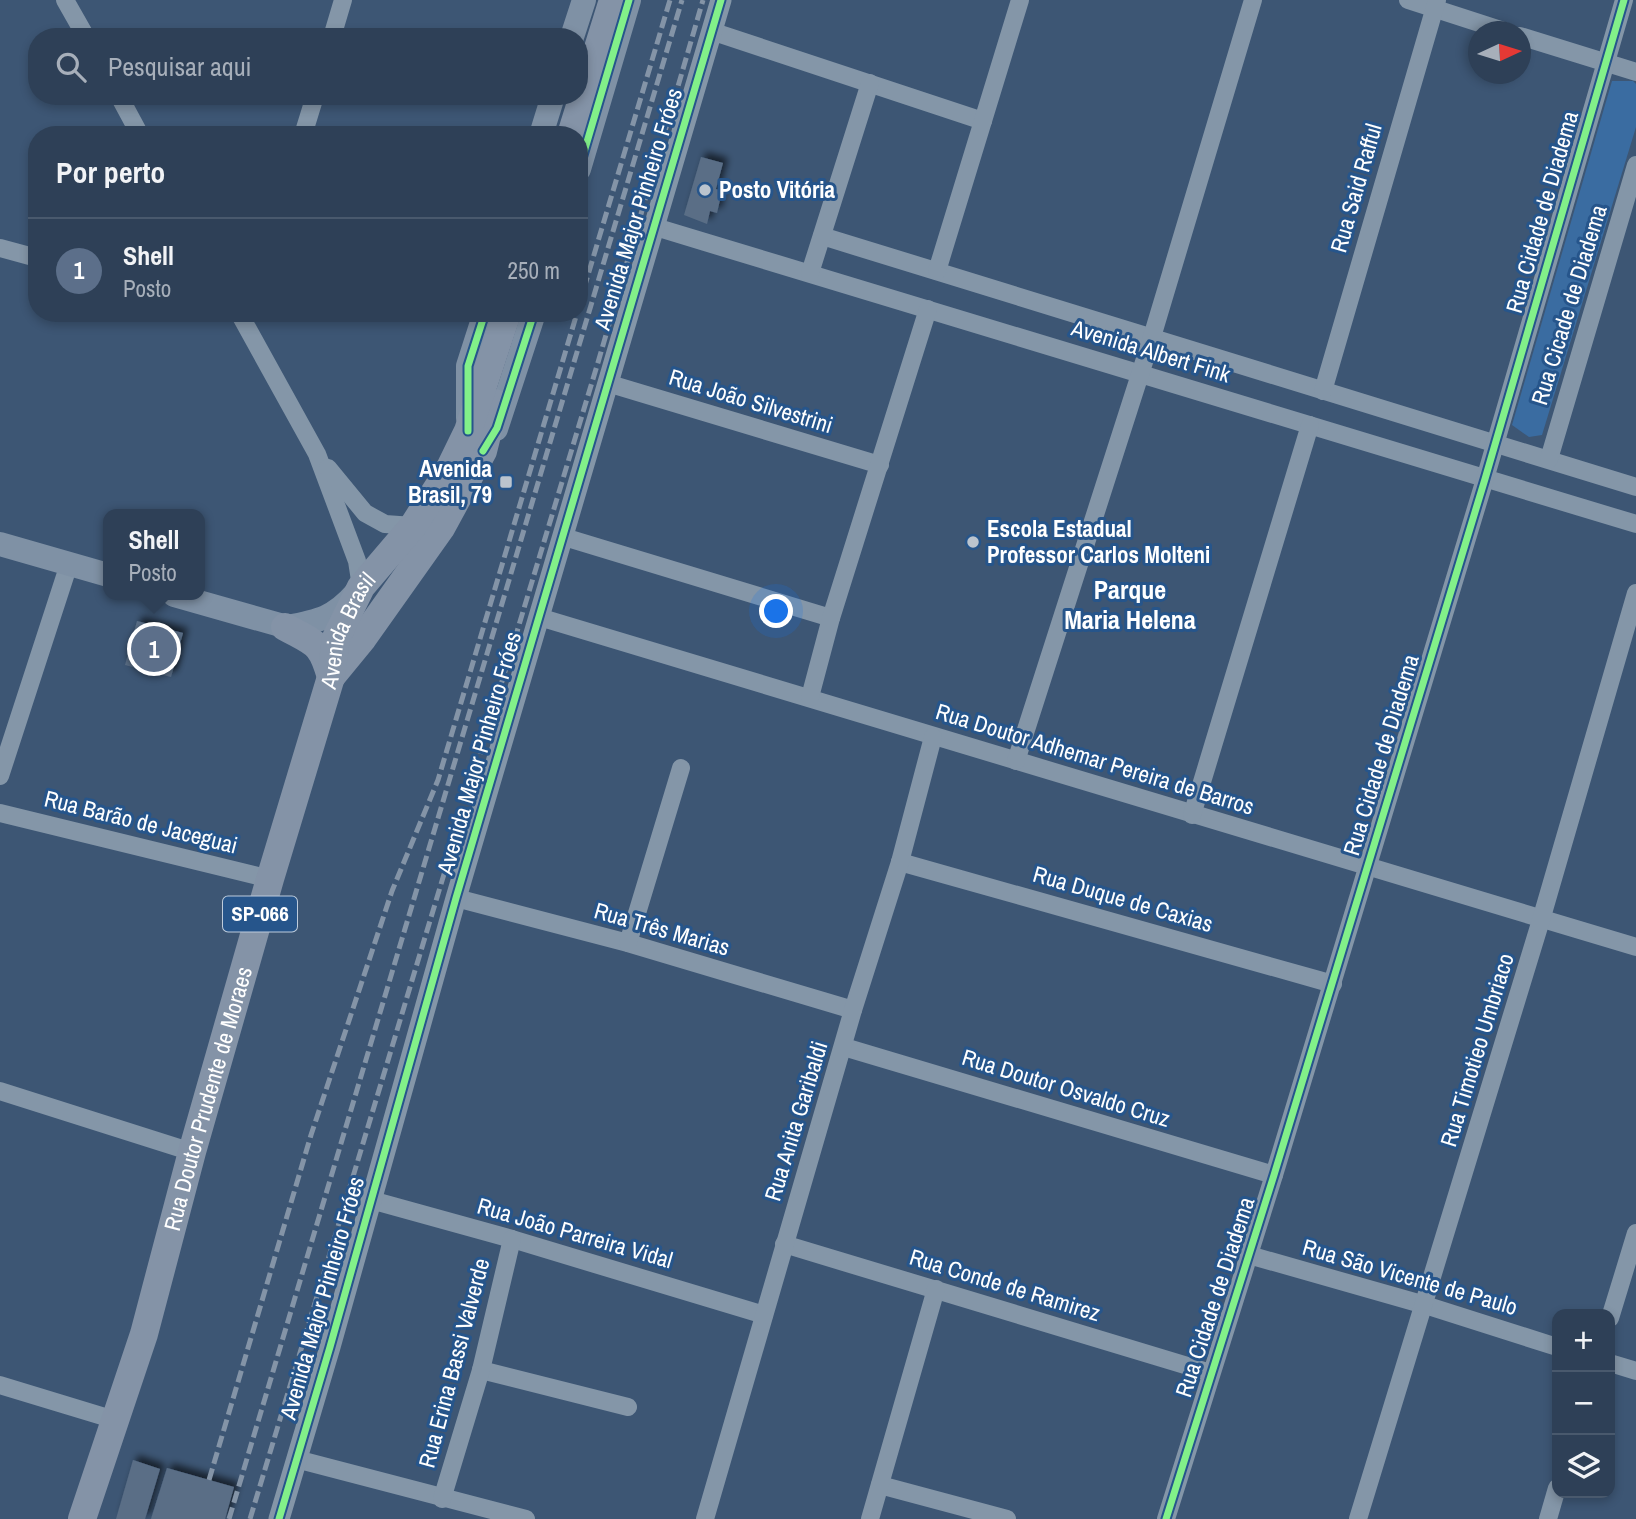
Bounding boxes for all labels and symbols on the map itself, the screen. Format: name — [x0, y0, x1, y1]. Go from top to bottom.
north arrow — [1468, 21, 1531, 84]
street label: Avenida Major Pinheiro Fróes — [586, 84, 689, 334]
street label: Rua Cidade de Diadema — [1498, 107, 1585, 316]
street label: Rua Said Rafful — [1322, 120, 1389, 256]
place label: Posto Vitória — [719, 174, 836, 205]
marker: Posto Vitória — [697, 182, 713, 198]
street label: Rua Cicade de Diadema — [1523, 201, 1614, 409]
street label: Avenida Albert Fink — [1067, 311, 1235, 390]
street label: Rua João Silvestrini — [665, 361, 837, 440]
place label: Avenida Brasil, 79 — [408, 453, 493, 510]
marker: Avenida Brasil, 79 — [498, 474, 514, 490]
place label: Escola Estadual Professor Carlos Molteni — [987, 513, 1210, 570]
marker: Escola Estadual Professor Carlos Molteni — [965, 534, 981, 550]
street label: Avenida Brasil — [312, 565, 382, 693]
district label: Parque Maria Helena — [1064, 572, 1196, 637]
your location — [759, 594, 793, 628]
pin: 1 — [131, 623, 177, 675]
street label: Avenida Major Pinheiro Fróes — [429, 628, 528, 879]
street label: Rua Cidade de Diadema — [1335, 650, 1426, 859]
street label: Rua Doutor Adhemar Pereira de Barros — [932, 695, 1258, 822]
street label: Rua Barão de Jaceguai — [41, 783, 241, 861]
street label: Rua Duque de Caxias — [1030, 858, 1217, 939]
street label: Rua Três Marias — [591, 894, 733, 963]
road number: SP-066 — [223, 897, 297, 932]
street label: Rua Timotieo Umbriaco — [1432, 949, 1521, 1150]
street label: Rua Doutor Prudente de Moraes — [156, 963, 259, 1234]
street label: Rua Anita Garibaldi — [756, 1037, 835, 1205]
street label: Rua Doutor Osvaldo Cruz — [958, 1041, 1174, 1134]
street label: Avenida Major Pinheiro Fróes — [272, 1173, 371, 1424]
street label: Rua João Parreira Vidal — [474, 1190, 677, 1275]
street label: Rua Cidade de Diadema — [1168, 1192, 1262, 1401]
street label: Rua São Vicente de Paulo — [1299, 1231, 1521, 1322]
street label: Rua Conde de Ramirez — [906, 1241, 1104, 1328]
street label: Rua Erina Bassi Valverde — [411, 1255, 496, 1471]

